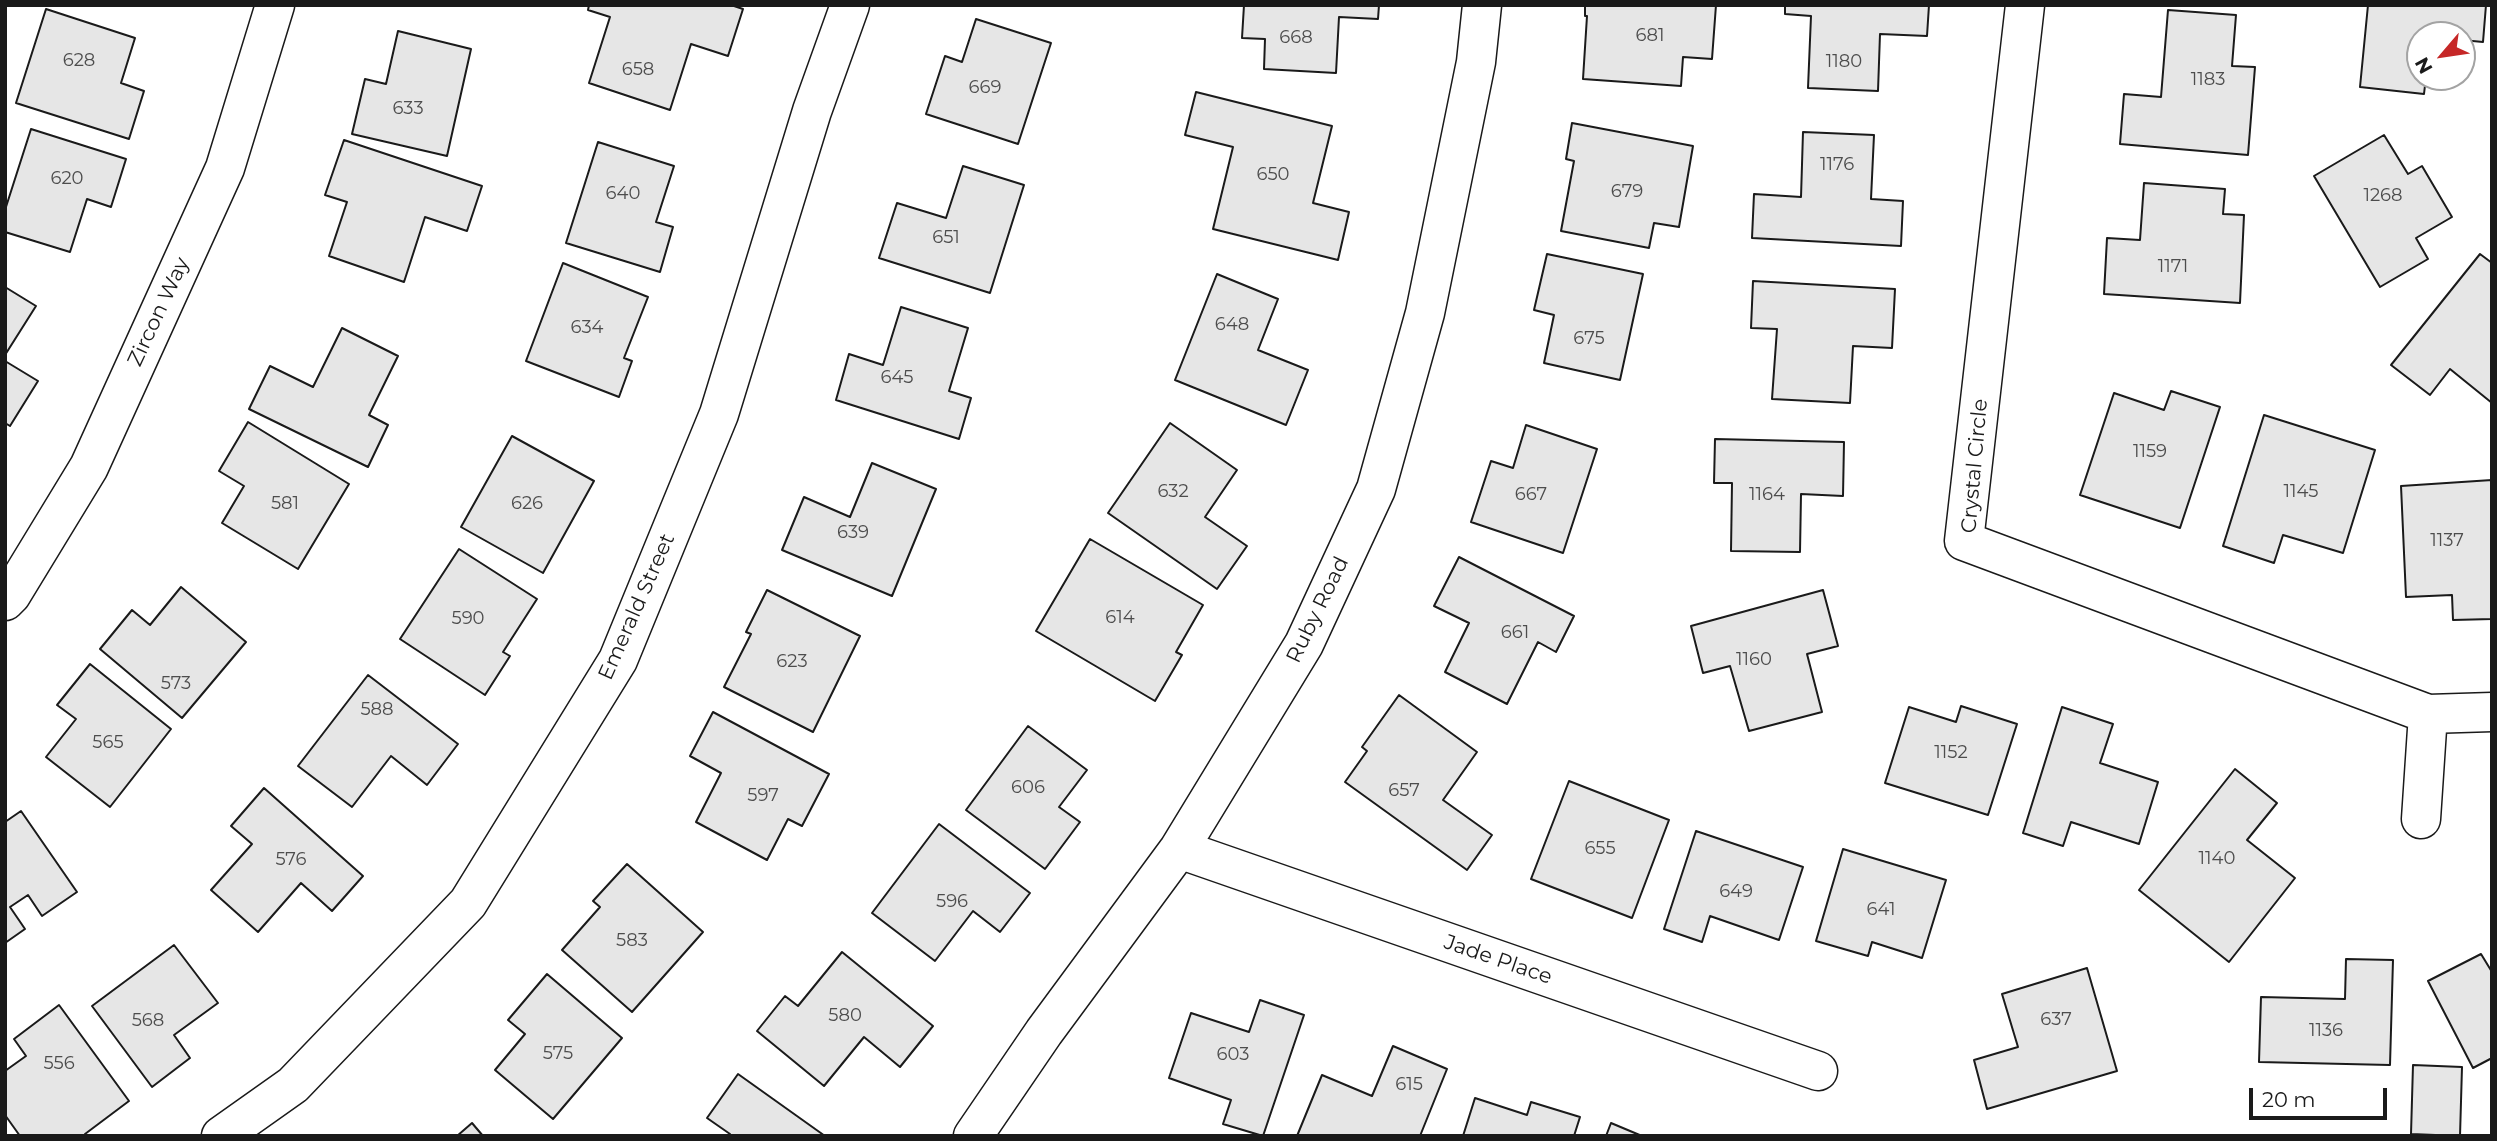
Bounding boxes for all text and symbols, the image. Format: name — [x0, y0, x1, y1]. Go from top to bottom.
north arrow — [2406, 21, 2476, 91]
house number: 681 — [1636, 25, 1664, 47]
house number: 668 — [1279, 27, 1313, 49]
house number: 628 — [63, 50, 95, 72]
house number: 1180 — [1826, 51, 1862, 73]
text: N — [2410, 53, 2438, 78]
house number: 658 — [622, 59, 654, 81]
house number: 1183 — [2191, 69, 2225, 91]
house number: 669 — [969, 77, 1001, 99]
house number: 633 — [392, 98, 424, 120]
house number: 1176 — [1820, 154, 1854, 176]
house number: 650 — [1256, 164, 1290, 186]
house number: 620 — [50, 168, 84, 190]
house number: 679 — [1611, 181, 1643, 203]
house number: 640 — [606, 183, 640, 205]
house number: 1268 — [2363, 185, 2403, 207]
house number: 651 — [932, 227, 960, 249]
street label: Zircon Way — [123, 253, 195, 371]
house number: 1171 — [2158, 256, 2188, 278]
house number: 648 — [1215, 314, 1249, 336]
house number: 634 — [570, 317, 604, 339]
house number: 675 — [1573, 328, 1605, 350]
house number: 645 — [880, 367, 914, 389]
street label: Crystal Circle — [1957, 398, 1993, 534]
house number: 1159 — [2133, 441, 2167, 463]
house number: 632 — [1157, 481, 1189, 503]
house number: 1145 — [2283, 481, 2319, 503]
house number: 667 — [1515, 484, 1547, 506]
house number: 1164 — [1749, 484, 1785, 506]
house number: 581 — [271, 493, 299, 515]
house number: 626 — [511, 493, 543, 515]
house number: 639 — [837, 522, 869, 544]
street label: Emerald Street — [593, 530, 681, 684]
house number: 1137 — [2430, 530, 2464, 552]
street label: Ruby Road — [1281, 553, 1355, 667]
house number: 614 — [1105, 607, 1135, 629]
house number: 590 — [451, 608, 485, 630]
house number: 661 — [1501, 622, 1529, 644]
house number: 1160 — [1736, 649, 1772, 671]
house number: 623 — [776, 651, 808, 673]
house number: 573 — [161, 673, 191, 695]
house number: 588 — [360, 699, 394, 721]
house number: 565 — [92, 732, 124, 754]
house number: 1152 — [1934, 742, 1968, 764]
house number: 606 — [1011, 777, 1045, 799]
house number: 657 — [1388, 780, 1420, 802]
house number: 597 — [747, 785, 779, 807]
house number: 655 — [1584, 838, 1616, 860]
house number: 1140 — [2199, 848, 2235, 870]
house number: 576 — [275, 849, 307, 871]
house number: 649 — [1719, 881, 1753, 903]
house number: 596 — [936, 891, 968, 913]
house number: 641 — [1867, 899, 1895, 921]
house number: 583 — [616, 930, 648, 952]
street label: Jade Place — [1441, 930, 1555, 990]
house number: 580 — [828, 1005, 862, 1027]
house number: 637 — [2040, 1009, 2072, 1031]
house number: 568 — [132, 1010, 164, 1032]
house number: 1136 — [2309, 1020, 2343, 1042]
house number: 575 — [543, 1043, 573, 1065]
house number: 603 — [1217, 1044, 1249, 1066]
house number: 556 — [43, 1053, 75, 1075]
house number: 615 — [1395, 1074, 1423, 1096]
scale bar — [2252, 1074, 2390, 1118]
text: 20 m — [2262, 1087, 2316, 1112]

